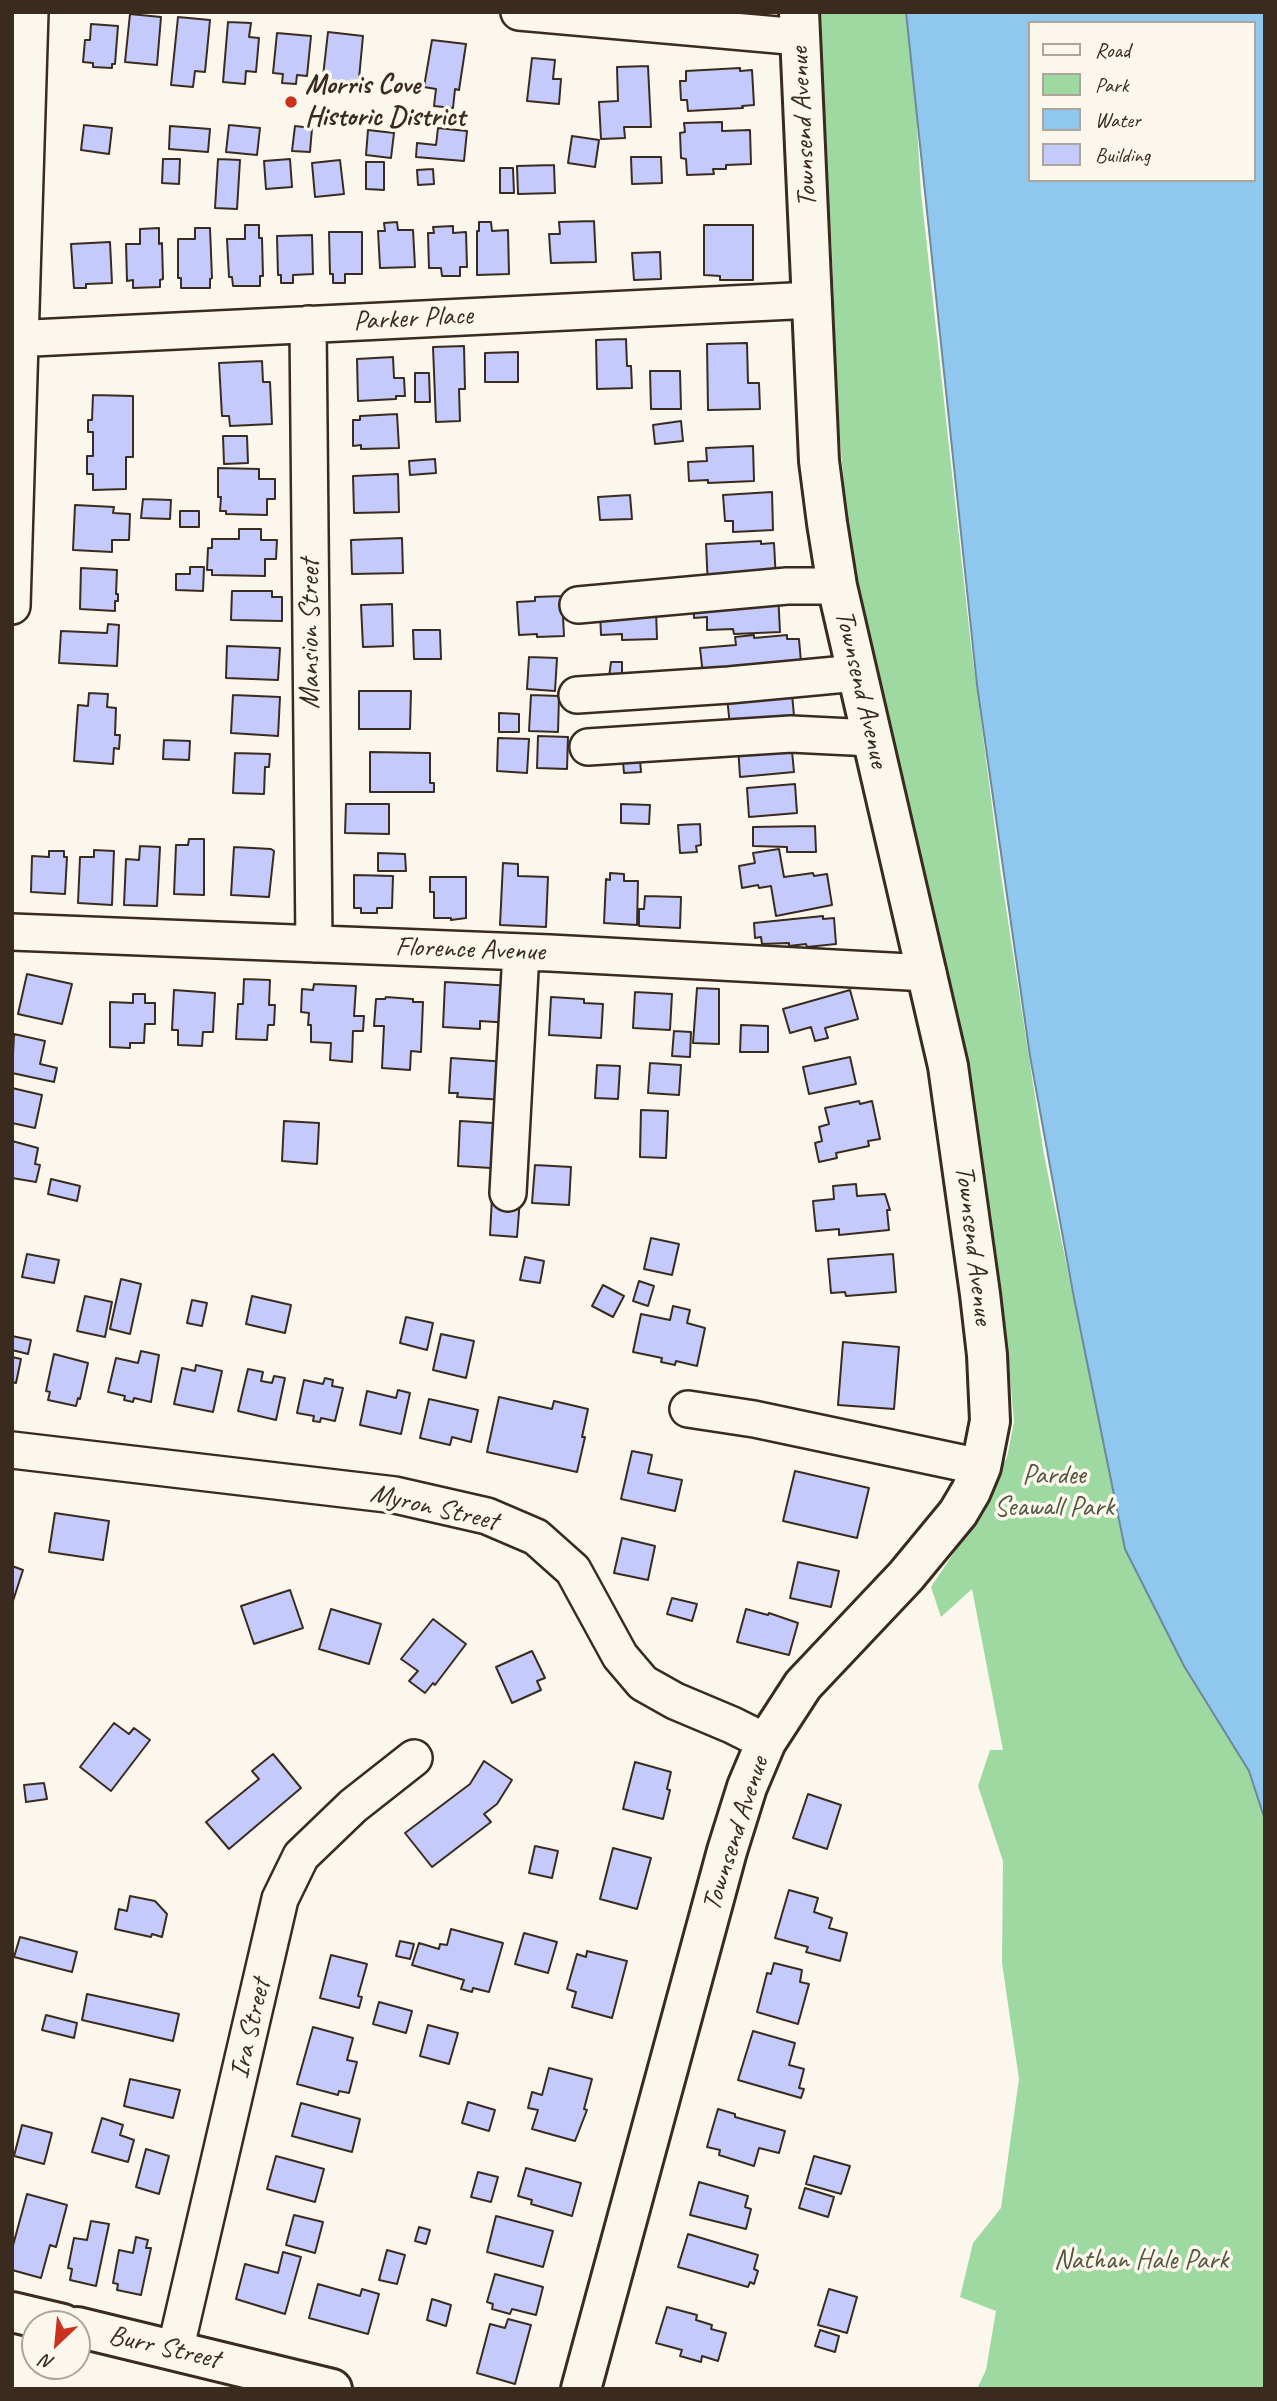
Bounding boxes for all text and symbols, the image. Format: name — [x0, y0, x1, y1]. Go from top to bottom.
legend — [1028, 21, 1256, 182]
text: Road — [1095, 37, 1130, 63]
street label: Townsend Avenue — [783, 46, 825, 208]
place label: Morris Cove Historic District — [305, 69, 465, 135]
text: Park — [1095, 72, 1128, 98]
marker: Morris Cove Historic District — [283, 94, 299, 110]
text: Water — [1095, 107, 1141, 133]
text: Building — [1095, 142, 1150, 168]
street label: Parker Place — [352, 299, 474, 339]
street label: Mansion Street — [294, 559, 328, 709]
street label: Townsend Avenue — [827, 607, 895, 771]
street label: Florence Avenue — [395, 931, 545, 969]
street label: Townsend Avenue — [947, 1163, 999, 1327]
park label: Pardee Seawall Park — [994, 1459, 1114, 1525]
street label: Myron Street — [367, 1477, 501, 1539]
street label: Townsend Avenue — [695, 1753, 777, 1915]
street label: Ira Street — [223, 1976, 279, 2082]
park label: Nathan Hale Park — [1054, 2244, 1228, 2278]
north arrow — [21, 2310, 91, 2380]
street label: Burr Street — [105, 2319, 223, 2377]
text: N — [37, 2349, 58, 2375]

